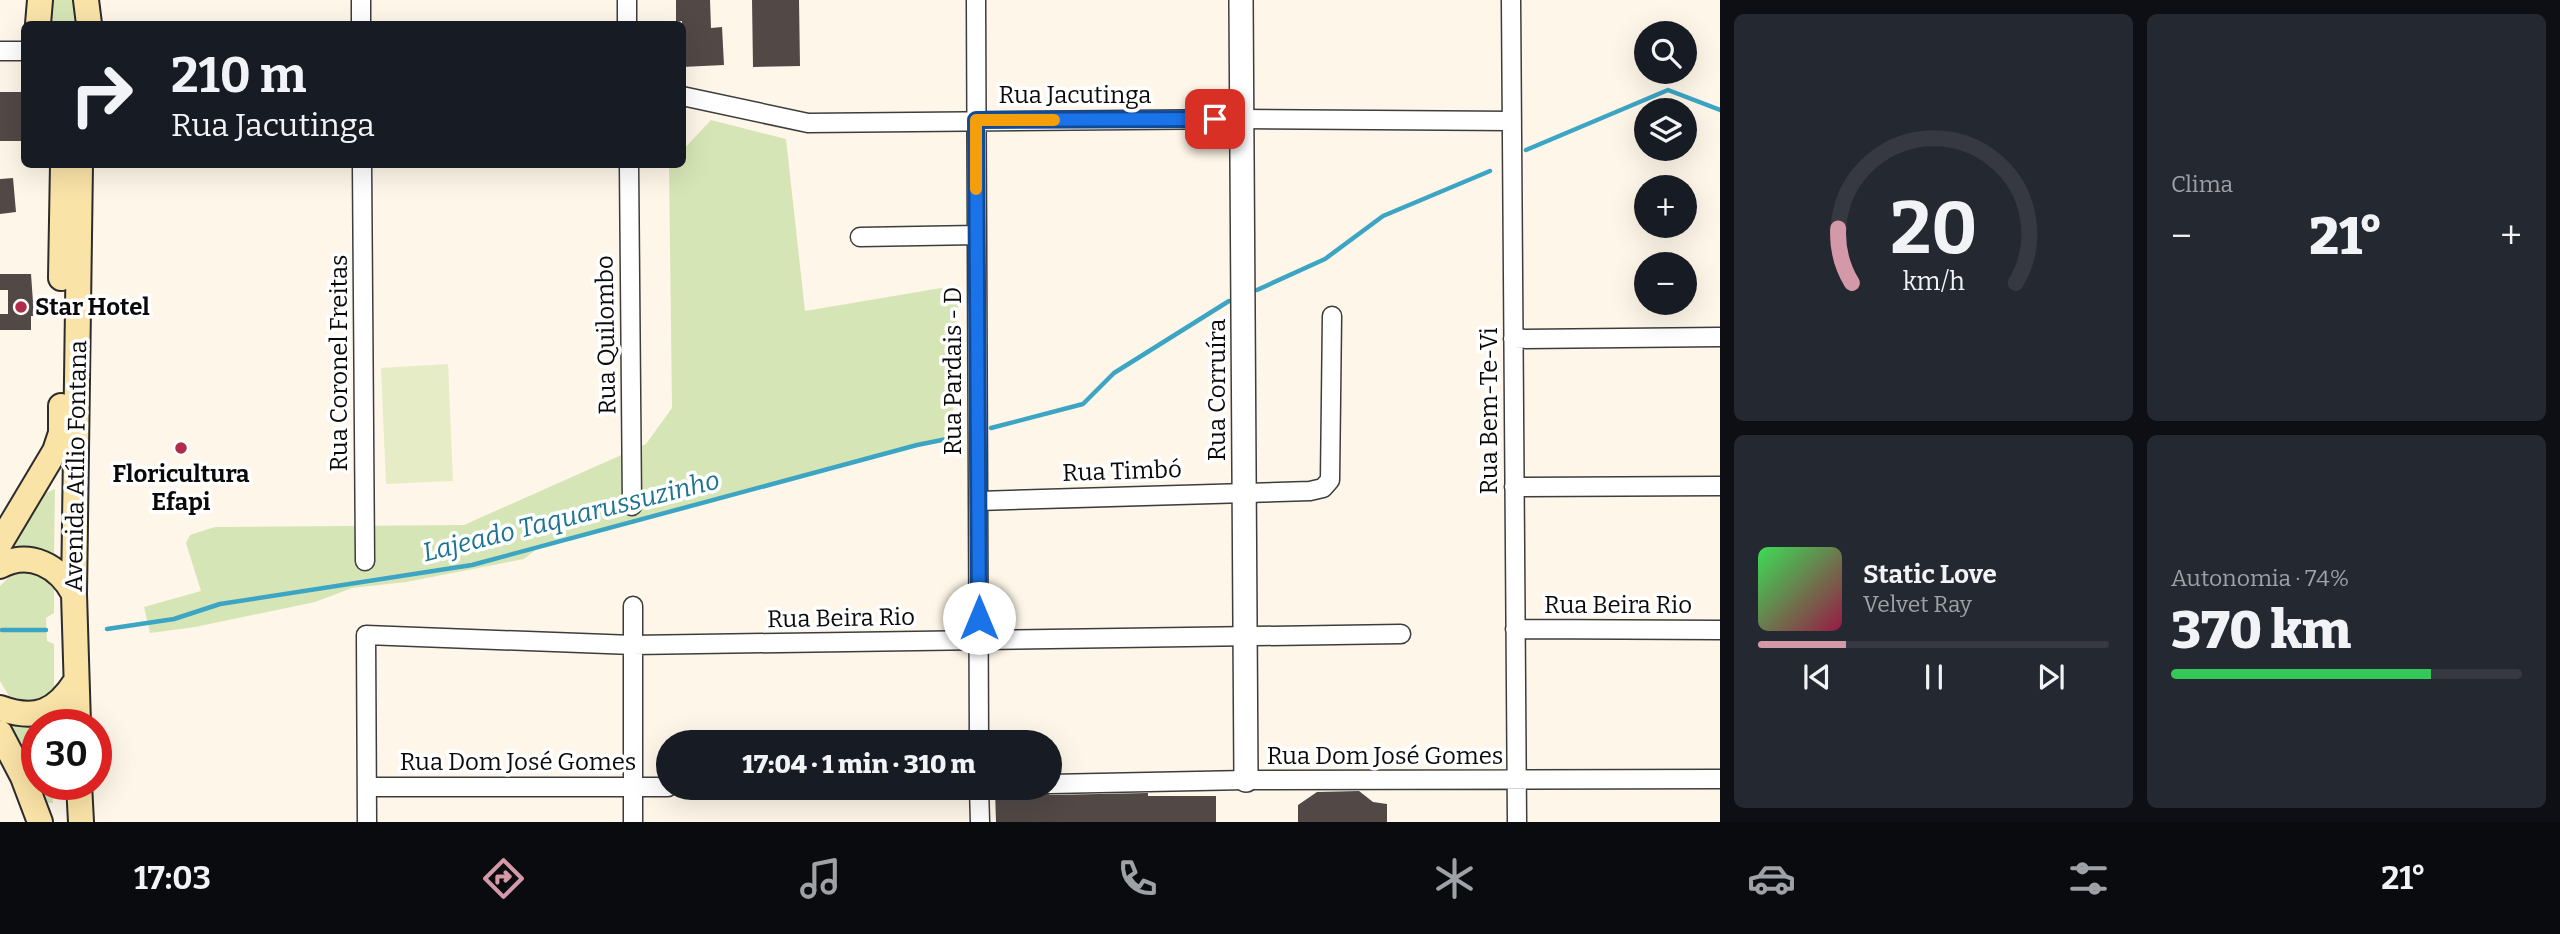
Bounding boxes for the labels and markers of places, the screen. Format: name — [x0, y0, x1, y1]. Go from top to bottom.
pin — [1185, 89, 1245, 149]
place label: Star Hotel — [35, 293, 150, 321]
marker: Star Hotel — [13, 299, 29, 315]
marker: Floricultura Efapi — [173, 440, 189, 456]
place label: Floricultura Efapi — [113, 460, 250, 516]

